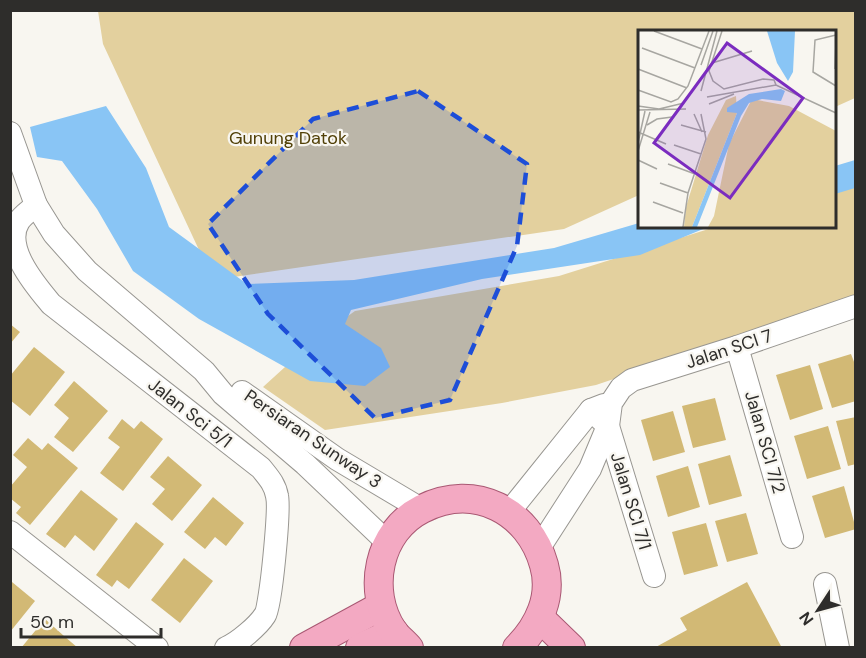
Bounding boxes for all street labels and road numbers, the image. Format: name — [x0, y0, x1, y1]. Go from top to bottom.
street label: Jalan SCI 7 — [683, 324, 775, 374]
street label: Jalan Sci 5/1 — [143, 373, 237, 453]
street label: Persiaran Sunway 3 — [240, 384, 386, 494]
street label: Jalan SCI 7/2 — [739, 388, 791, 496]
street label: Jalan SCI 7/1 — [605, 449, 657, 553]

